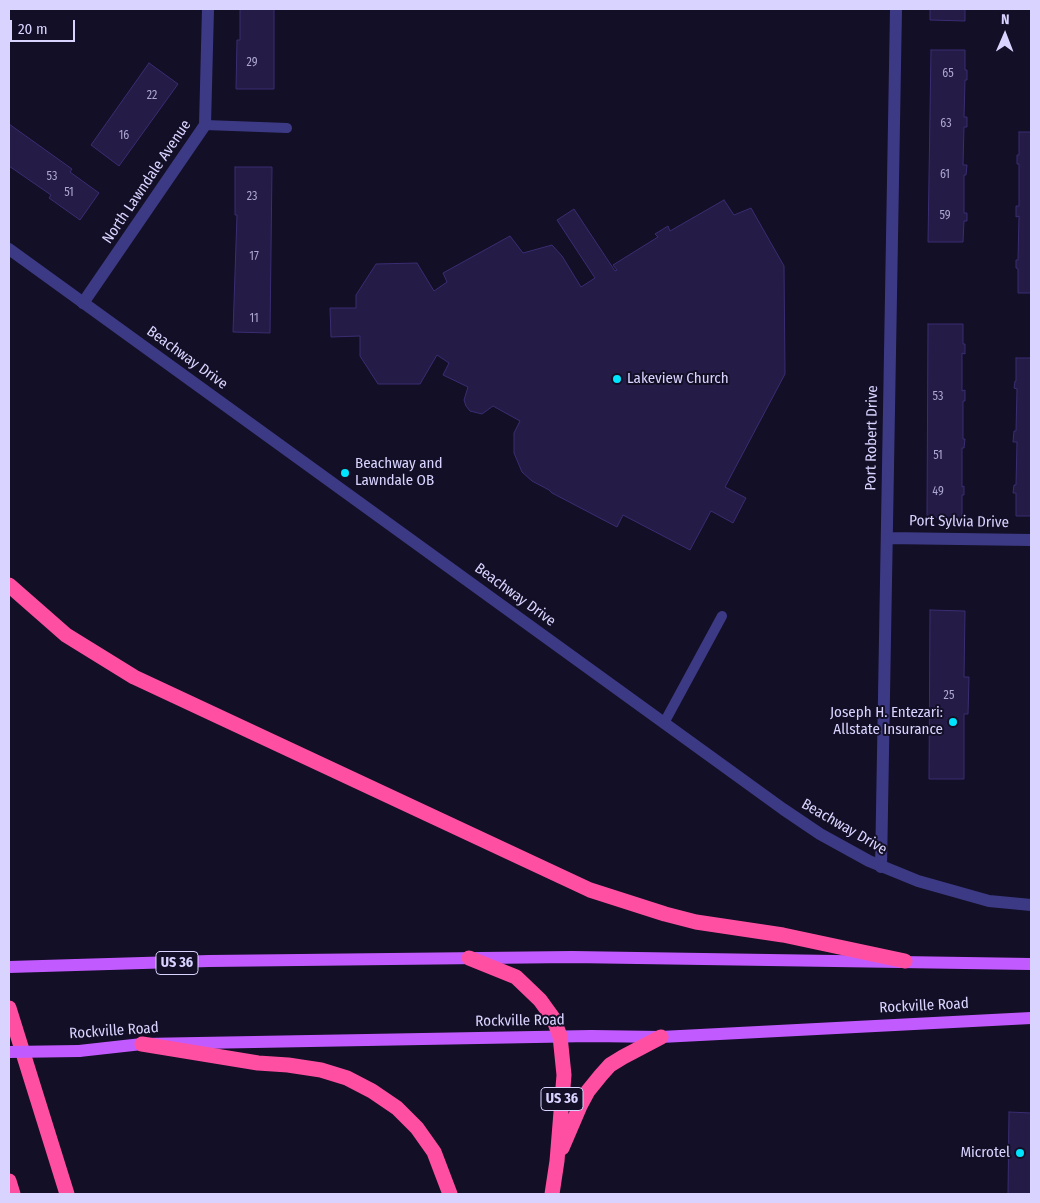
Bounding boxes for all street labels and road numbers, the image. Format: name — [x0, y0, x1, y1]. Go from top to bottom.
street label: North Lawndale Avenue — [99, 117, 195, 247]
street label: Beachway Drive — [143, 323, 231, 393]
street label: Port Robert Drive — [862, 385, 882, 491]
street label: Port Sylvia Drive — [909, 512, 1009, 532]
street label: Beachway Drive — [471, 560, 559, 630]
street label: Beachway Drive — [798, 795, 890, 859]
road number: US 36 — [156, 951, 198, 974]
street label: Rockville Road — [879, 995, 969, 1017]
street label: Rockville Road — [475, 1011, 565, 1031]
street label: Rockville Road — [69, 1019, 159, 1043]
road number: US 36 — [541, 1088, 583, 1110]

